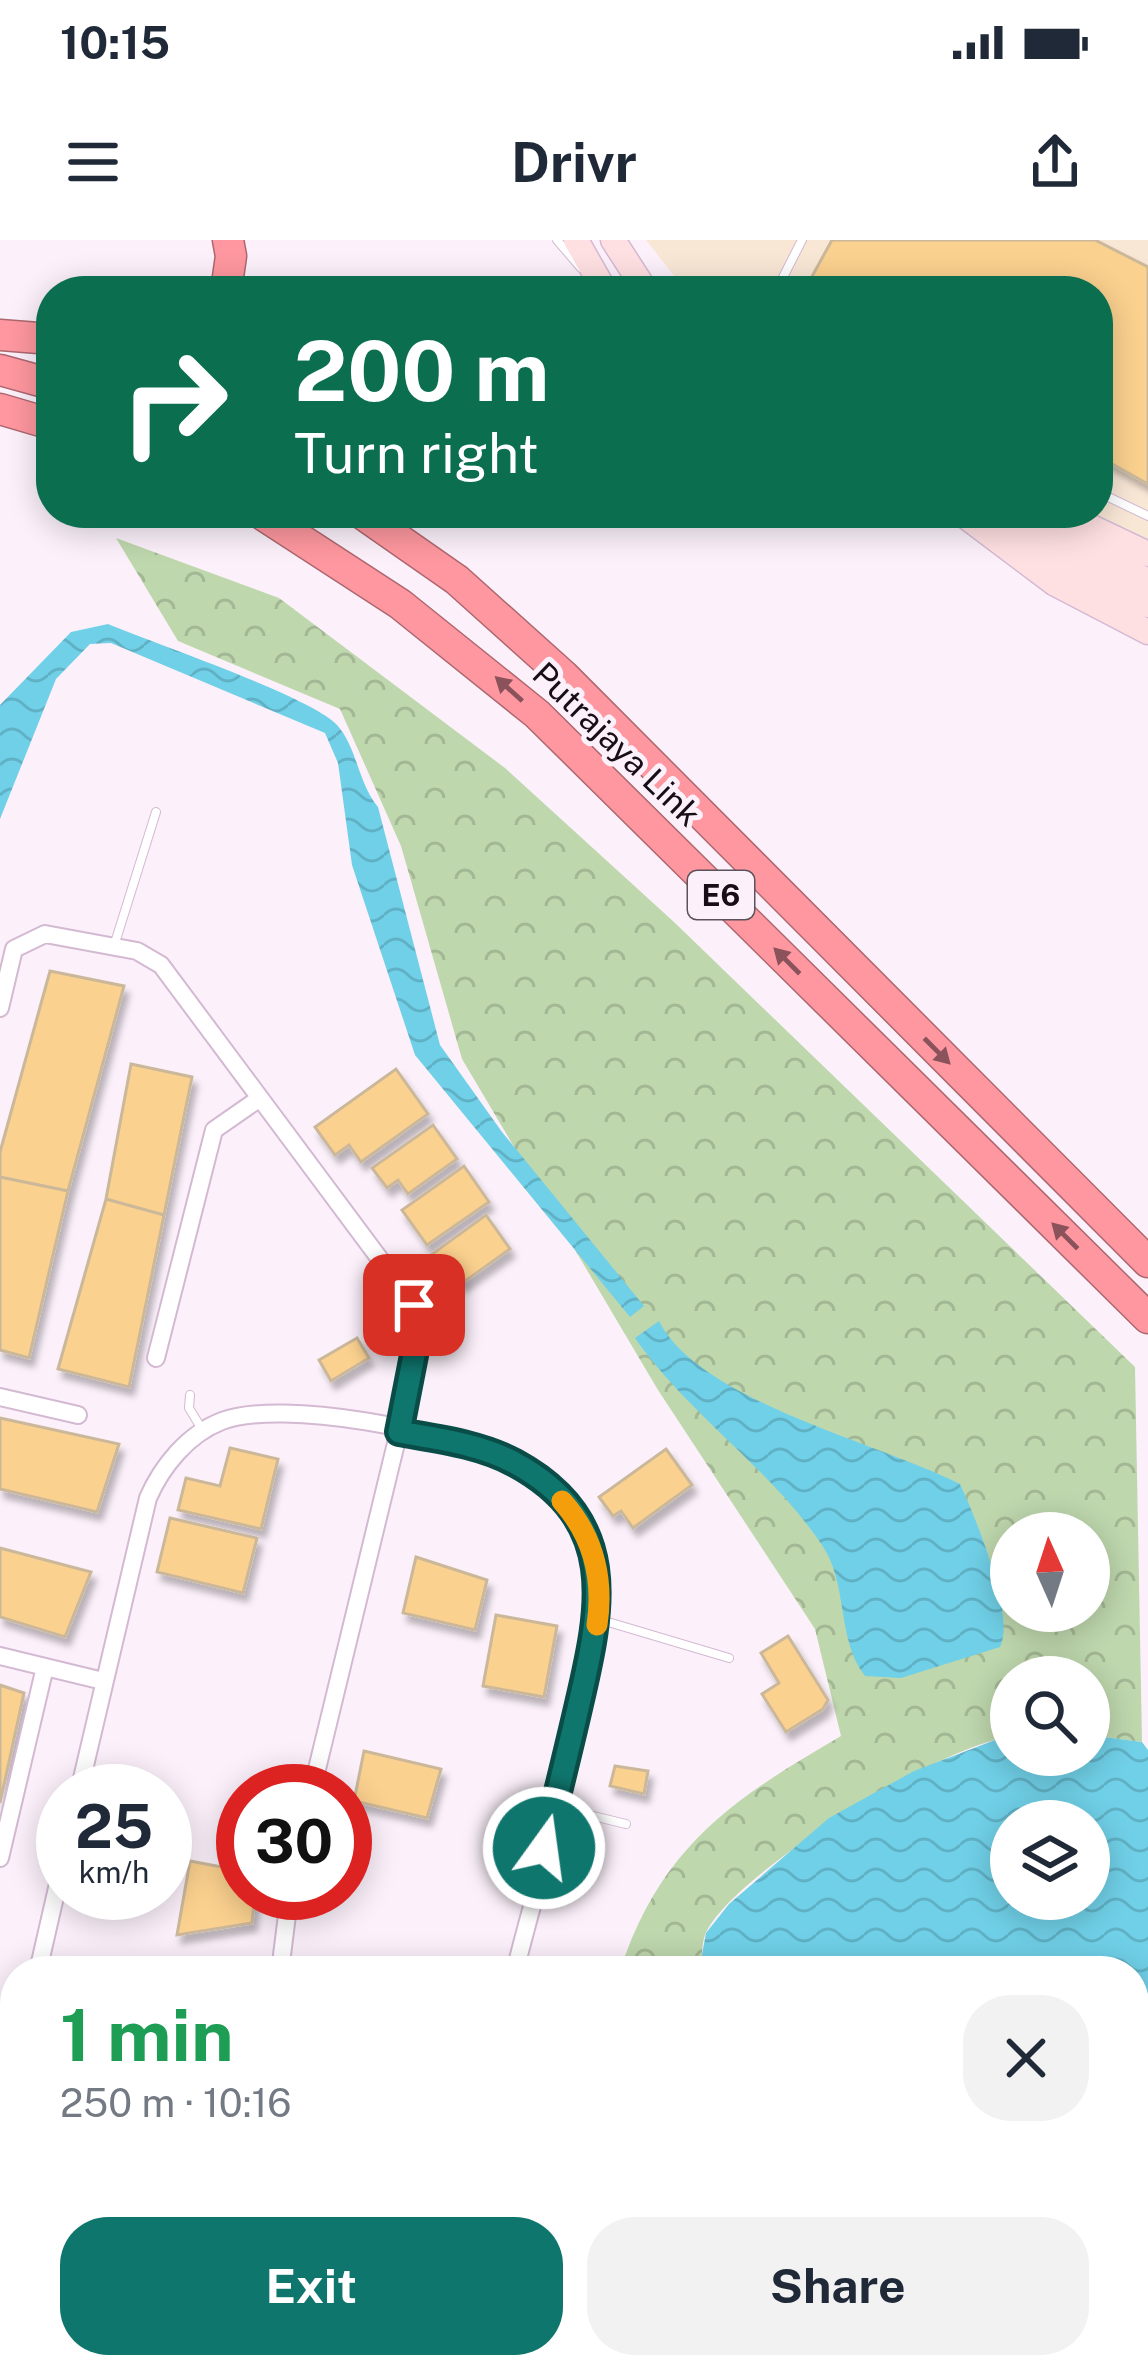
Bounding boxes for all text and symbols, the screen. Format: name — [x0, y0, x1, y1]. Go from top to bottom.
text: 10:15 — [60, 16, 170, 69]
icon: menu — [60, 129, 126, 195]
icon: share — [1022, 129, 1088, 195]
text: Drivr — [511, 131, 637, 194]
text: 200 m — [294, 321, 550, 420]
icon: right — [96, 324, 252, 480]
text: Turn right — [294, 422, 539, 485]
street label: Putrajaya Link — [525, 654, 709, 834]
one-way arrow — [494, 676, 524, 703]
road number: E6 — [688, 871, 754, 919]
one-way arrow — [774, 948, 802, 976]
one-way arrow — [922, 1036, 950, 1064]
one-way arrow — [1051, 1222, 1080, 1250]
pin — [363, 1254, 465, 1356]
icon: arrive — [381, 1272, 447, 1338]
north arrow — [990, 1512, 1110, 1632]
map controls — [990, 1512, 1110, 1920]
button: search — [990, 1656, 1110, 1776]
speed limit sign: 30 — [216, 1764, 372, 1920]
position arrow — [481, 1785, 607, 1911]
text: 25 — [75, 1791, 153, 1862]
button: layers — [990, 1800, 1110, 1920]
text: km/h — [79, 1854, 149, 1890]
text: 1 min — [60, 1993, 234, 2077]
button: close — [963, 1995, 1089, 2121]
text: 250 m · 10:16 — [60, 2080, 292, 2126]
button: Exit — [60, 2217, 563, 2355]
button: Share — [587, 2217, 1089, 2355]

